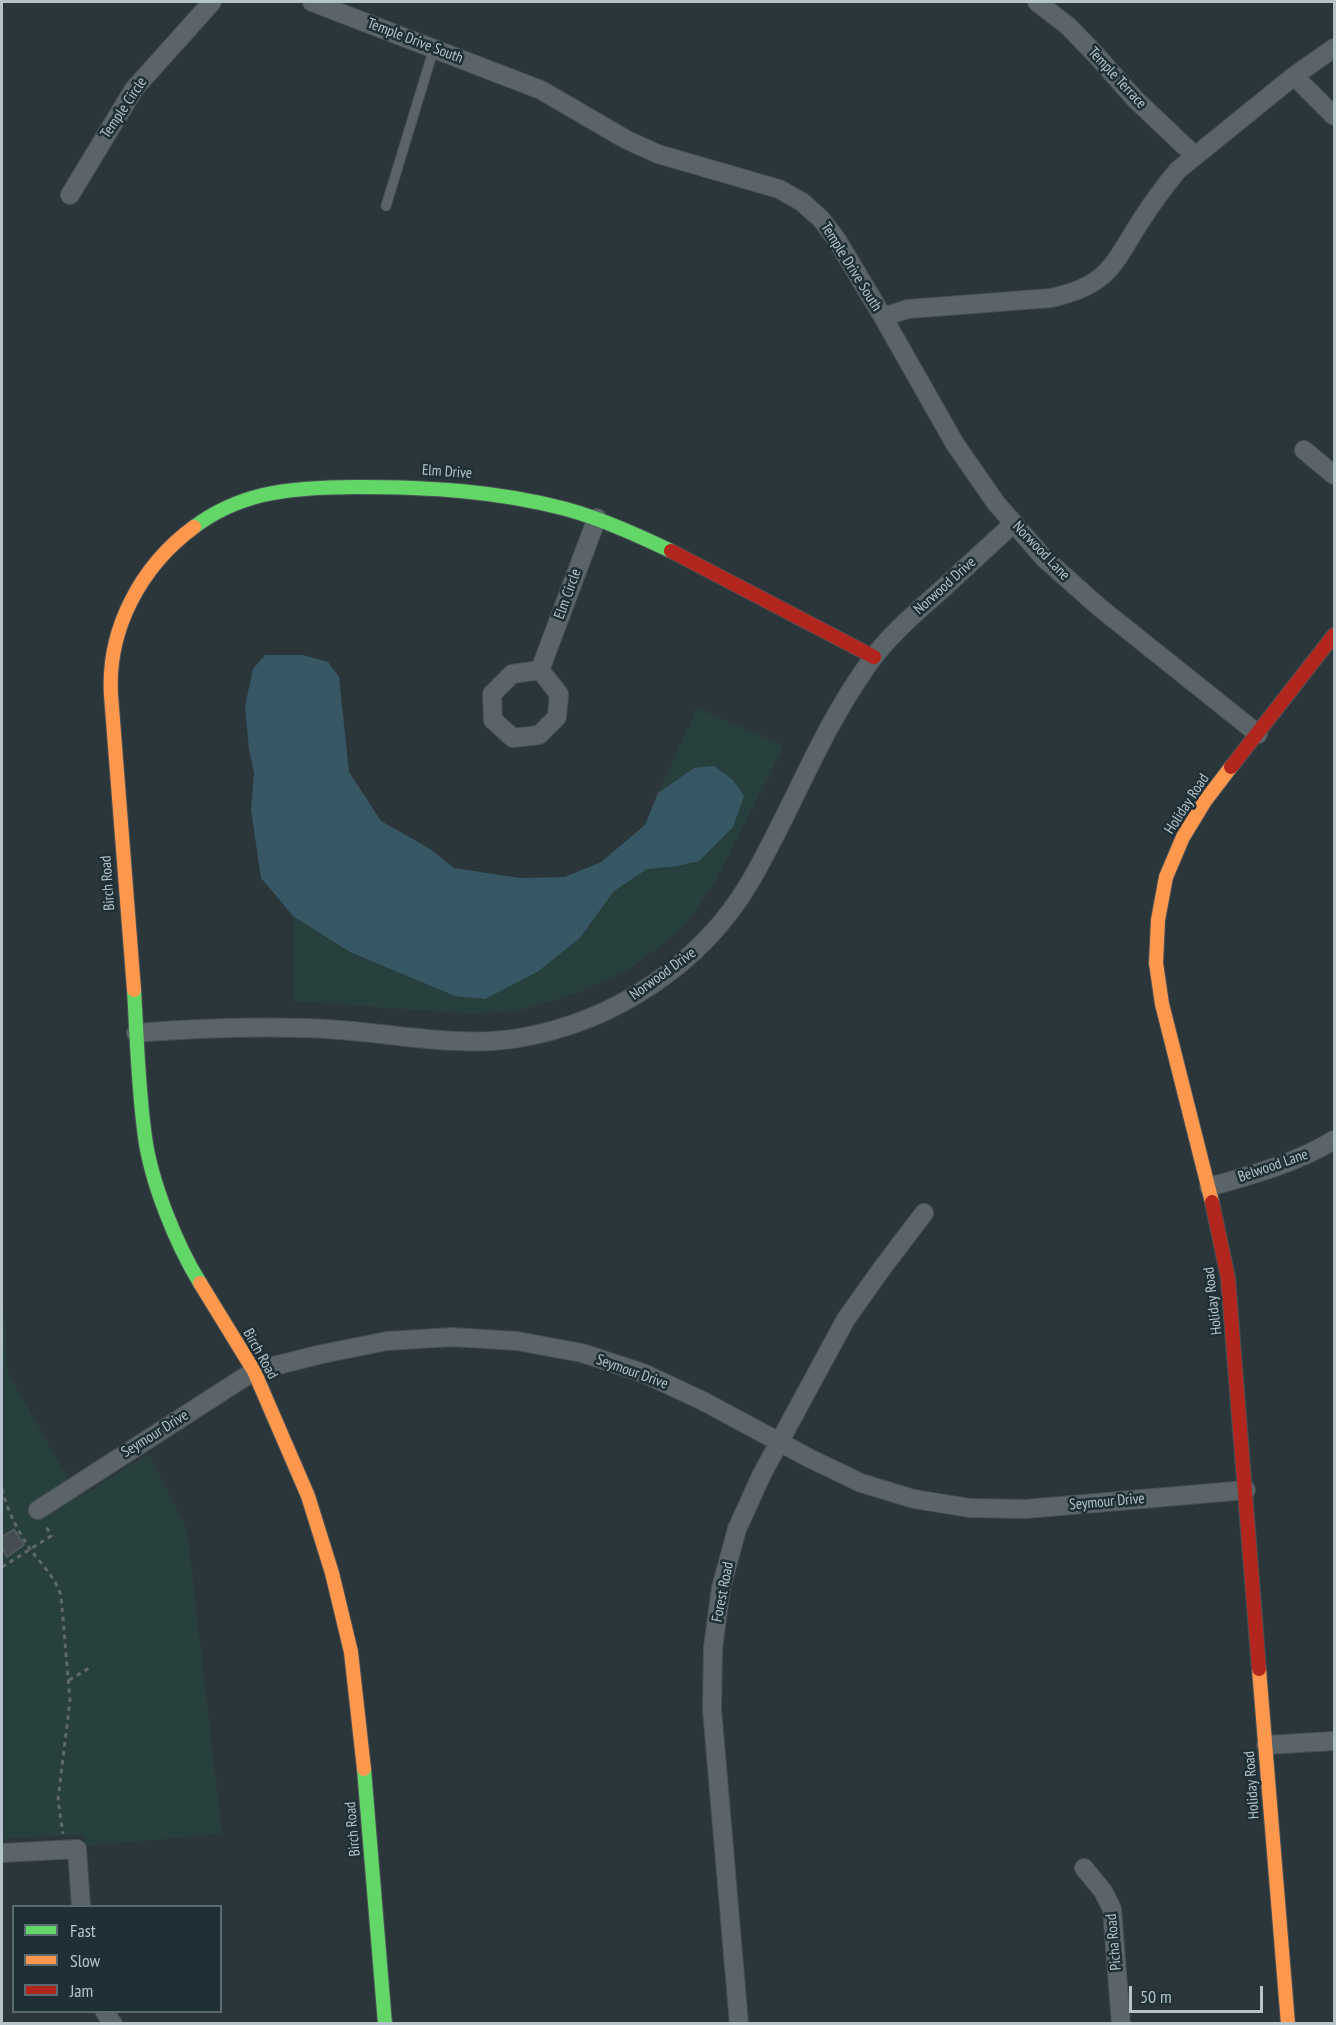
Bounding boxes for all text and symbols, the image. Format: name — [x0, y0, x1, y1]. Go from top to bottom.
street label: Temple Drive South — [365, 14, 465, 68]
street label: Temple Terrace — [1084, 44, 1150, 112]
street label: Temple Circle — [97, 74, 151, 142]
street label: Temple Drive South — [817, 219, 885, 315]
street label: Elm Drive — [421, 461, 473, 483]
street label: Norwood Lane — [1009, 518, 1073, 584]
street label: Norwood Drive — [910, 553, 980, 619]
street label: Elm Circle — [551, 566, 585, 622]
street label: Holiday Road — [1161, 771, 1213, 837]
street label: Birch Road — [97, 855, 119, 911]
street label: Norwood Drive — [626, 944, 700, 1004]
street label: Belwood Lane — [1236, 1146, 1310, 1186]
street label: Holiday Road — [1200, 1266, 1226, 1336]
street label: Birch Road — [239, 1326, 281, 1382]
street label: Seymour Drive — [594, 1351, 670, 1393]
street label: Seymour Drive — [118, 1406, 192, 1462]
street label: Seymour Drive — [1069, 1490, 1145, 1514]
street label: Forest Road — [708, 1560, 738, 1624]
street label: Holiday Road — [1241, 1750, 1263, 1820]
street label: Birch Road — [342, 1801, 364, 1857]
legend — [12, 1905, 222, 2013]
street label: Picha Road — [1103, 1913, 1125, 1971]
text: Fast — [70, 1919, 96, 1942]
text: Slow — [70, 1949, 100, 1972]
scale bar — [1132, 1974, 1266, 2012]
text: Jam — [70, 1979, 93, 2002]
text: 50 m — [1140, 1985, 1172, 2008]

